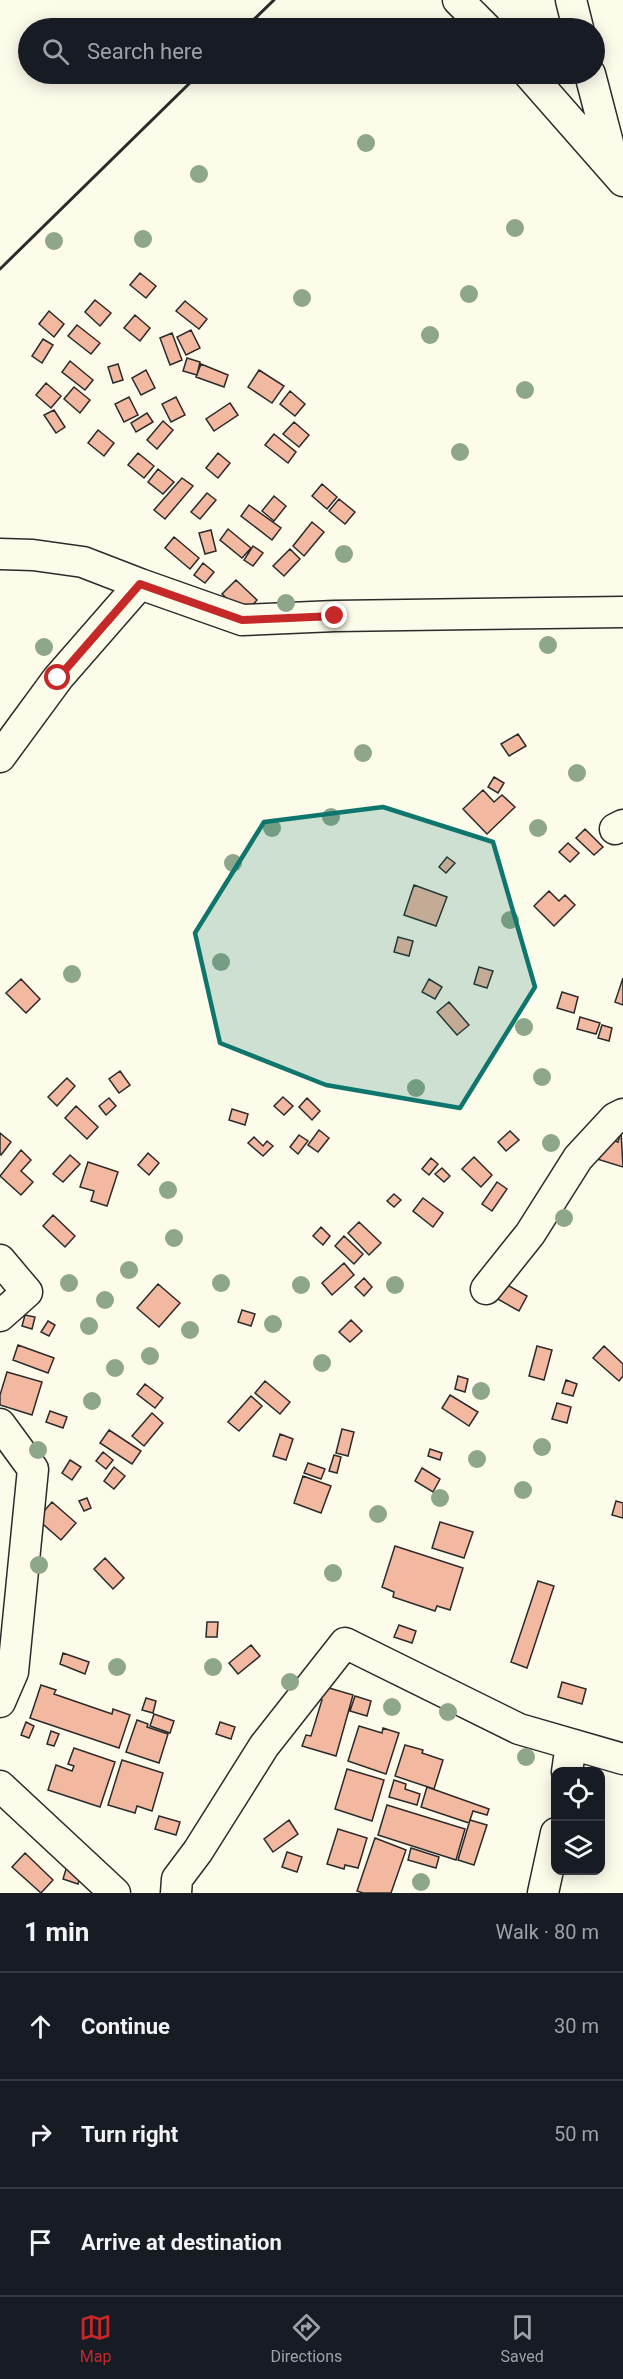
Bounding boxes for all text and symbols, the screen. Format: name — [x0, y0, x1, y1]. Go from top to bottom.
search box — [18, 18, 605, 84]
icon: search — [39, 35, 72, 68]
text: Search here — [87, 39, 203, 64]
route end — [321, 602, 347, 628]
route start — [44, 664, 70, 690]
map controls — [551, 1767, 605, 1875]
button: locate — [551, 1767, 605, 1821]
button: layers — [551, 1821, 605, 1875]
text: 1 min — [24, 1917, 89, 1947]
text: Walk · 80 m — [496, 1920, 599, 1944]
icon: ahead — [24, 2010, 57, 2043]
text: Continue — [81, 2014, 170, 2039]
text: 30 m — [554, 2014, 599, 2038]
icon: right — [24, 2118, 57, 2151]
text: Turn right — [81, 2122, 178, 2147]
text: 50 m — [554, 2122, 599, 2146]
icon: arrive — [24, 2226, 57, 2259]
text: Arrive at destination — [81, 2230, 282, 2255]
tab: Map — [79, 2311, 112, 2366]
tab: Directions — [270, 2311, 342, 2366]
tab: Saved — [501, 2311, 544, 2366]

